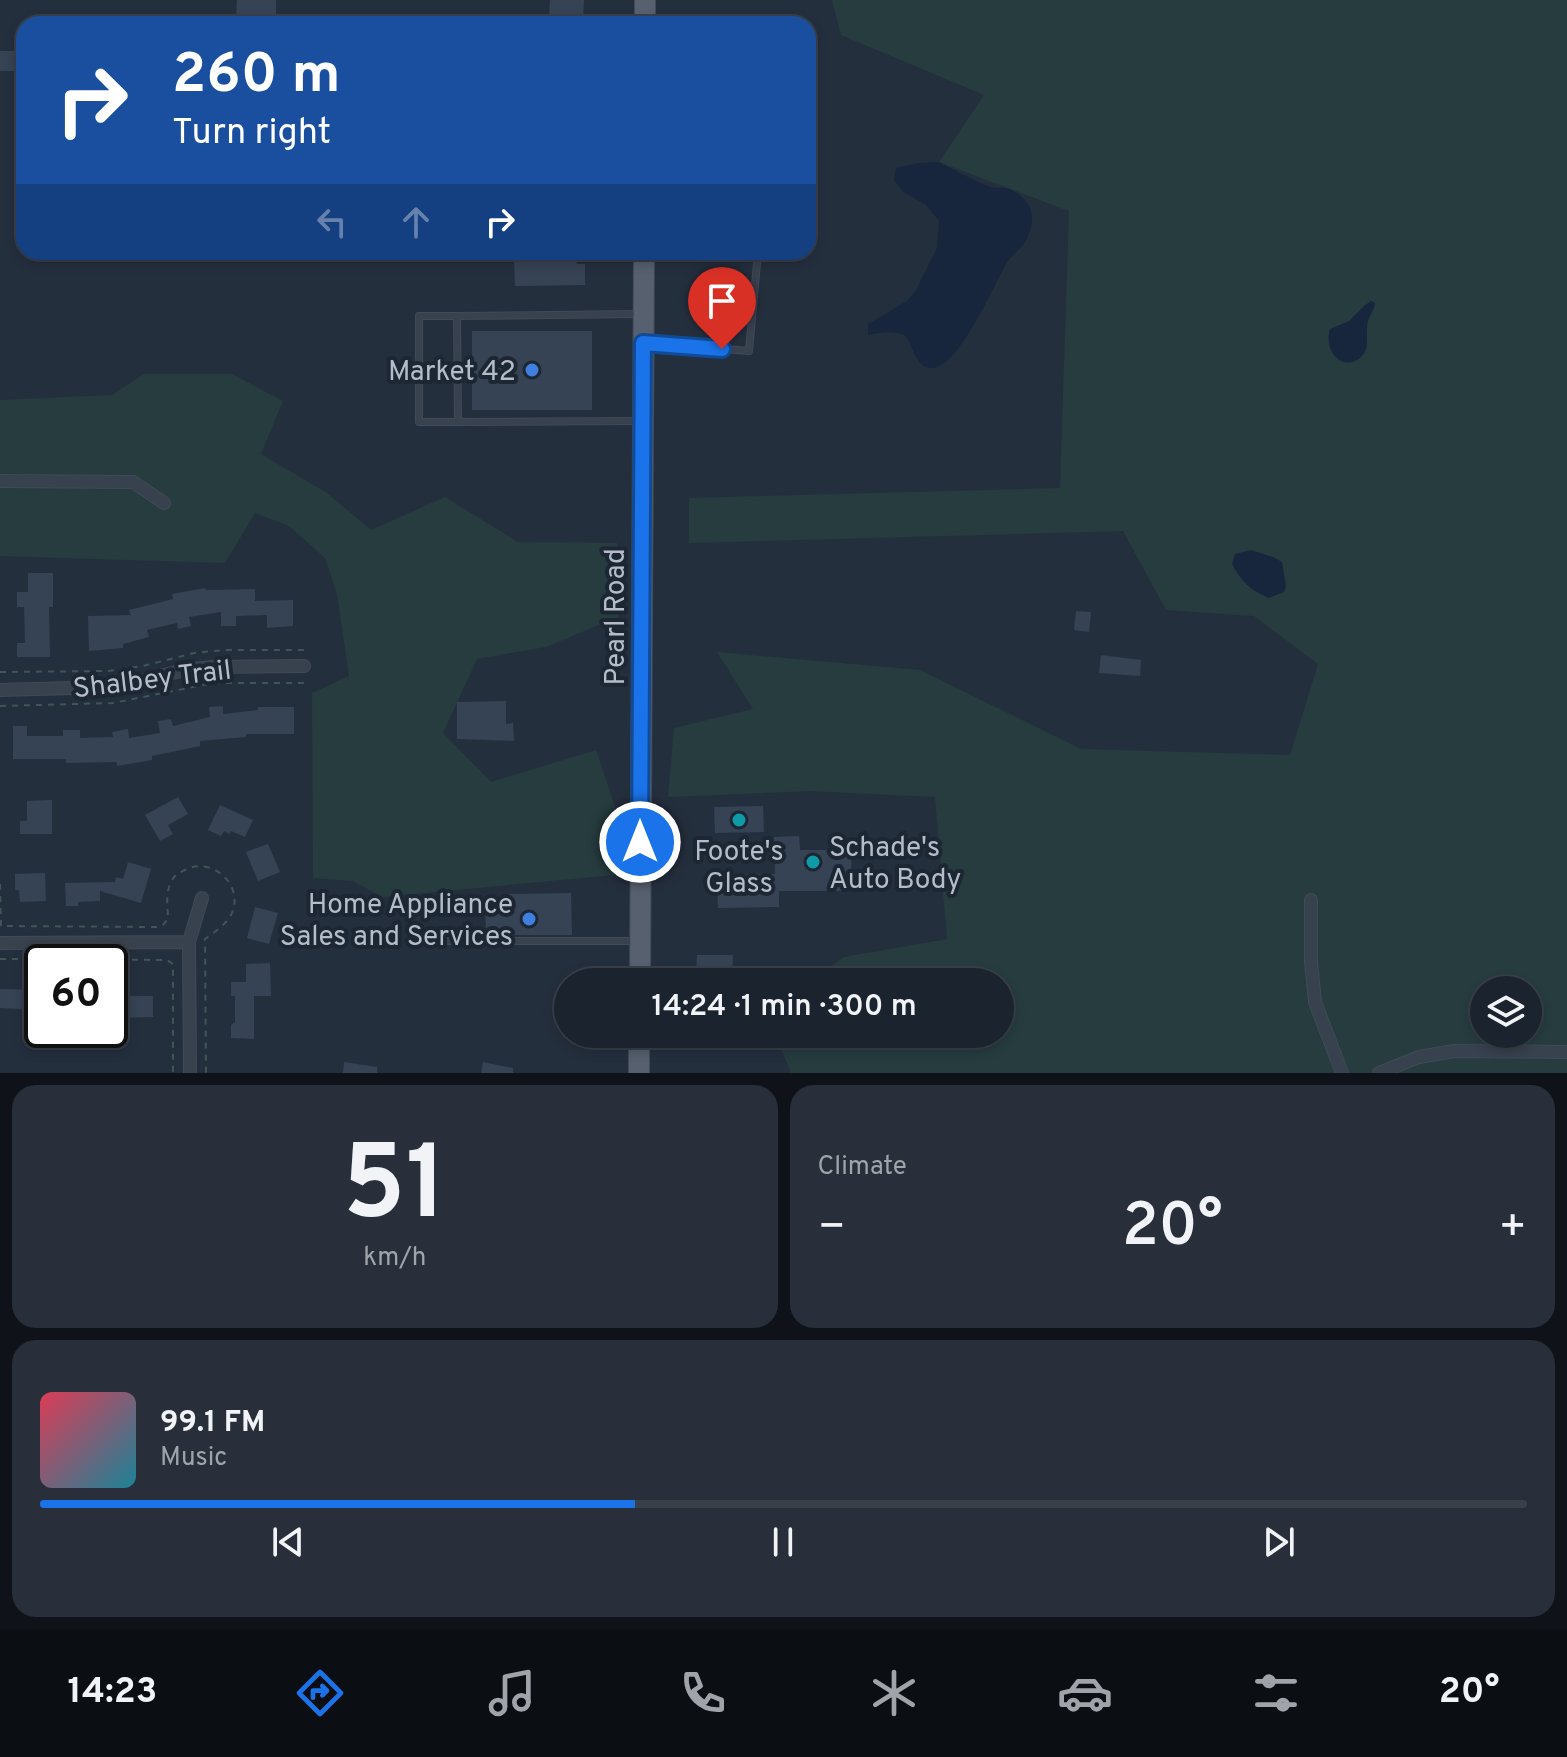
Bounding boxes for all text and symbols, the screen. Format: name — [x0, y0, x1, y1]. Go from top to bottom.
text: 260 m — [172, 42, 341, 112]
icon: right — [40, 48, 144, 152]
text: Turn right — [172, 111, 331, 157]
icon: left — [310, 200, 354, 244]
icon: ahead — [394, 200, 438, 244]
icon: right — [478, 200, 522, 244]
pin — [688, 267, 756, 349]
icon: arrive — [700, 279, 744, 323]
place label: Market 42 — [388, 355, 516, 391]
marker: Market 42 — [523, 361, 541, 379]
street label: Pearl Road — [599, 548, 635, 686]
street label: Shalbey Trail — [71, 653, 234, 709]
position arrow — [598, 800, 682, 884]
marker: Foote's Glass — [730, 811, 748, 829]
place label: Schade's Auto Body — [829, 831, 961, 899]
place label: Foote's Glass — [694, 835, 784, 903]
marker: Schade's Auto Body — [804, 853, 822, 871]
place label: Home Appliance Sales and Services — [280, 888, 513, 956]
marker: Home Appliance Sales and Services — [520, 910, 538, 928]
speed limit sign: 60 — [24, 944, 128, 1048]
map controls — [1470, 976, 1542, 1048]
button: layers — [1470, 976, 1542, 1048]
text: 14:24 · 1 min · 300 m — [651, 989, 917, 1026]
text: 51 — [342, 1124, 447, 1256]
text: Climate — [818, 1151, 907, 1184]
text: 20° — [1122, 1191, 1223, 1267]
text: − — [818, 1201, 846, 1257]
text: + — [1499, 1201, 1527, 1257]
text: km/h — [363, 1242, 426, 1275]
text: 99.1 FM — [160, 1405, 265, 1442]
text: Music — [160, 1442, 227, 1475]
icon: previous — [266, 1520, 310, 1564]
icon: pause — [761, 1520, 805, 1564]
icon: next — [1257, 1520, 1301, 1564]
icon: directions — [292, 1665, 348, 1721]
icon: music — [484, 1665, 540, 1721]
icon: phone — [675, 1665, 731, 1721]
icon: climate — [866, 1665, 922, 1721]
icon: car — [1057, 1665, 1113, 1721]
icon: filters — [1248, 1665, 1304, 1721]
text: 14:23 — [68, 1670, 157, 1716]
text: 20° — [1439, 1670, 1499, 1716]

